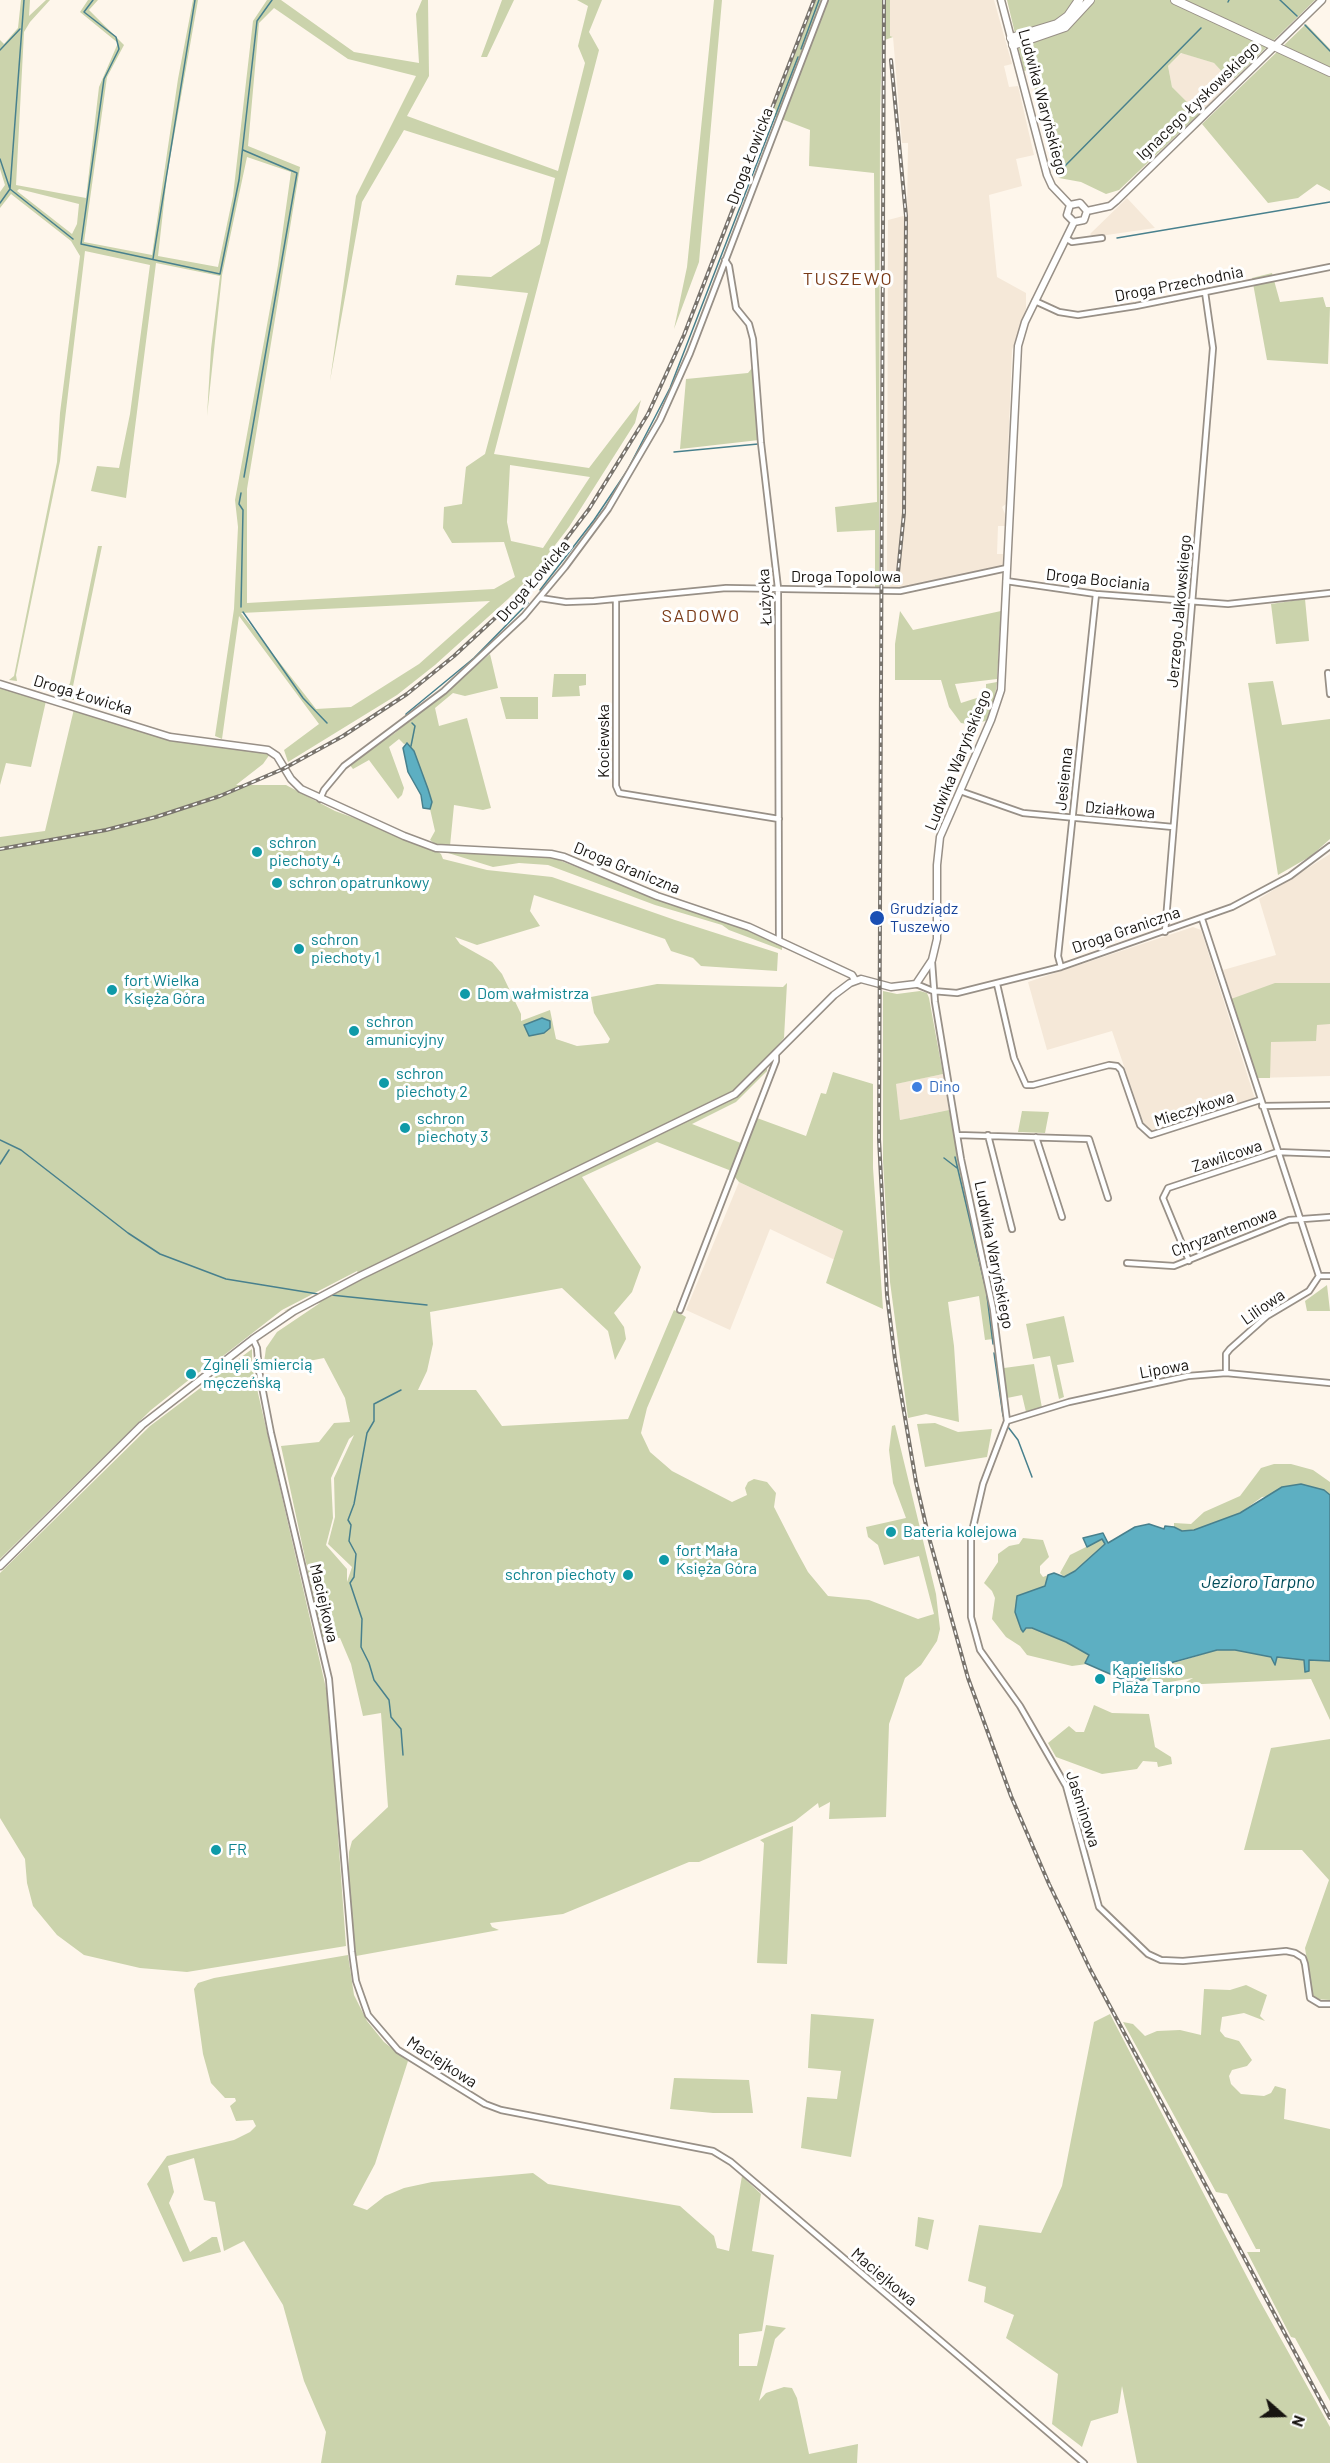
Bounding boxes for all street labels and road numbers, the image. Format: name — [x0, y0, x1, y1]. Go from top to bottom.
street label: Ludwika Waryńskiego — [1014, 27, 1072, 177]
street label: Ignacego Łyskowskiego — [1133, 37, 1263, 165]
street label: Droga Łowicka — [723, 105, 777, 207]
street label: Droga Przechodnia — [1113, 262, 1245, 306]
street label: Jerzego Jalkowskiego — [1163, 534, 1195, 688]
street label: Droga Łowicka — [492, 536, 574, 626]
street label: Droga Bociania — [1045, 565, 1151, 595]
street label: Droga Topolowa — [791, 567, 901, 587]
street label: Łużycka — [754, 568, 776, 626]
street label: Droga Łowicka — [31, 671, 135, 719]
street label: Ludwika Waryńskiego — [921, 687, 995, 833]
street label: Kociewska — [594, 704, 614, 778]
street label: Jesienna — [1051, 746, 1077, 812]
street label: Działkowa — [1084, 797, 1156, 823]
street label: Droga Graniczna — [571, 838, 683, 898]
street label: Droga Graniczna — [1069, 903, 1183, 957]
street label: Mieczykowa — [1152, 1087, 1236, 1131]
street label: Zawilcowa — [1190, 1136, 1264, 1176]
street label: Ludwika Waryńskiego — [970, 1179, 1018, 1331]
street label: Chryzantemowa — [1169, 1203, 1279, 1261]
street label: Liliowa — [1237, 1285, 1289, 1329]
street label: Lipowa — [1138, 1355, 1190, 1383]
street label: Maciejkowa — [306, 1562, 342, 1644]
street label: Jaśminowa — [1062, 1769, 1104, 1849]
street label: Maciejkowa — [403, 2032, 481, 2092]
street label: Maciejkowa — [847, 2244, 921, 2310]

